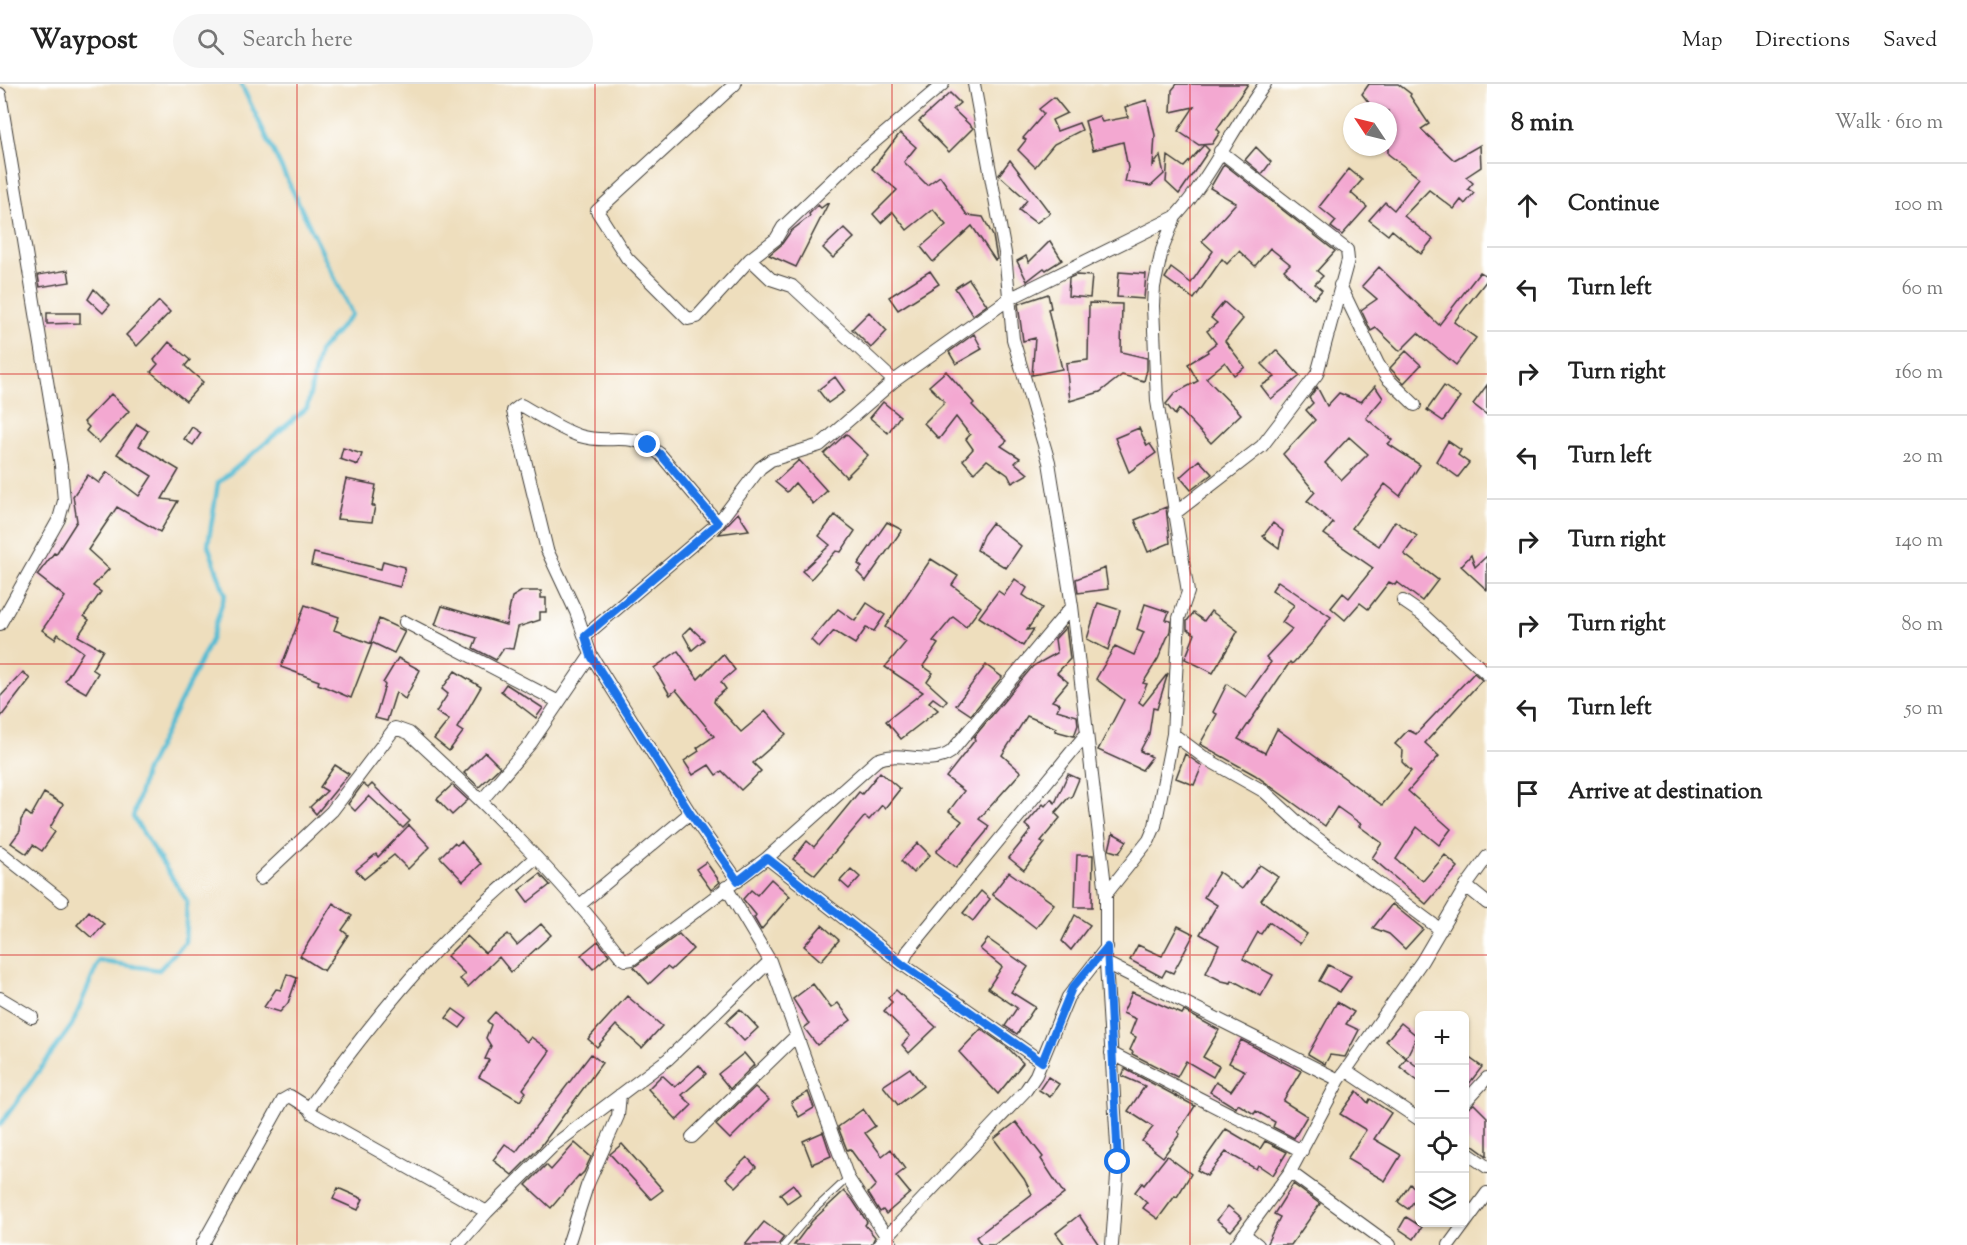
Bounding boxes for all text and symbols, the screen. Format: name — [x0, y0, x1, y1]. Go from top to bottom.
search box — [173, 14, 593, 68]
text: Waypost — [30, 21, 137, 61]
icon: search — [194, 25, 227, 58]
text: Search here — [242, 25, 353, 57]
text: Map — [1682, 26, 1722, 56]
text: Directions — [1755, 26, 1850, 56]
text: Saved — [1883, 26, 1937, 56]
north arrow — [1343, 102, 1397, 156]
text: 8 min — [1511, 105, 1574, 142]
text: Walk · 610 m — [1835, 109, 1943, 138]
icon: ahead — [1511, 189, 1544, 222]
text: Continue — [1568, 189, 1659, 221]
text: 100 m — [1894, 191, 1943, 220]
icon: left — [1511, 273, 1544, 306]
text: Turn left — [1568, 273, 1651, 305]
text: 60 m — [1902, 275, 1943, 304]
icon: right — [1511, 357, 1544, 390]
text: Turn right — [1568, 357, 1665, 389]
text: 160 m — [1895, 359, 1943, 388]
route end — [634, 431, 660, 457]
icon: left — [1511, 441, 1544, 474]
text: Turn left — [1568, 441, 1651, 473]
text: 20 m — [1902, 443, 1943, 472]
icon: right — [1511, 525, 1544, 558]
text: Turn right — [1568, 525, 1665, 557]
text: 140 m — [1895, 527, 1943, 556]
icon: right — [1511, 609, 1544, 642]
text: Turn right — [1568, 609, 1665, 641]
text: 80 m — [1902, 611, 1943, 640]
icon: left — [1511, 693, 1544, 726]
text: Turn left — [1568, 693, 1651, 725]
text: 50 m — [1905, 695, 1943, 724]
icon: arrive — [1511, 777, 1544, 810]
text: Arrive at destination — [1568, 777, 1763, 809]
map controls — [1415, 1011, 1469, 1227]
button: + — [1415, 1011, 1469, 1065]
button: − — [1415, 1065, 1469, 1119]
button: locate — [1415, 1119, 1469, 1173]
route start — [1104, 1148, 1130, 1174]
button: layers — [1415, 1173, 1469, 1227]

